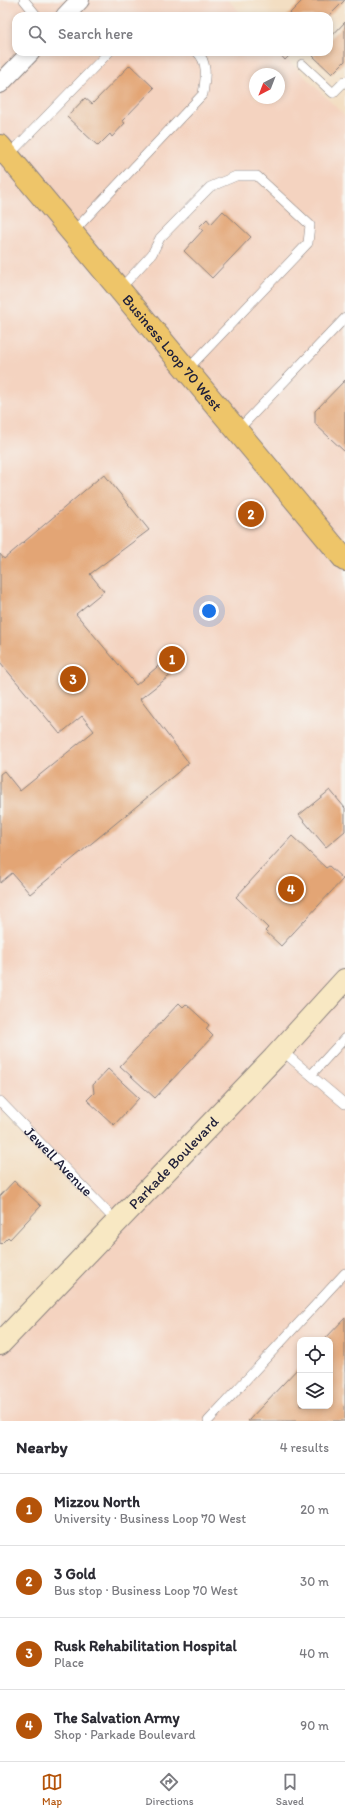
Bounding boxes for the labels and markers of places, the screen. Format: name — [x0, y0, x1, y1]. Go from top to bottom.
pin: 2 — [238, 499, 264, 529]
pin: 1 — [159, 644, 185, 674]
pin: 3 — [60, 664, 86, 694]
pin: 4 — [278, 874, 304, 904]

